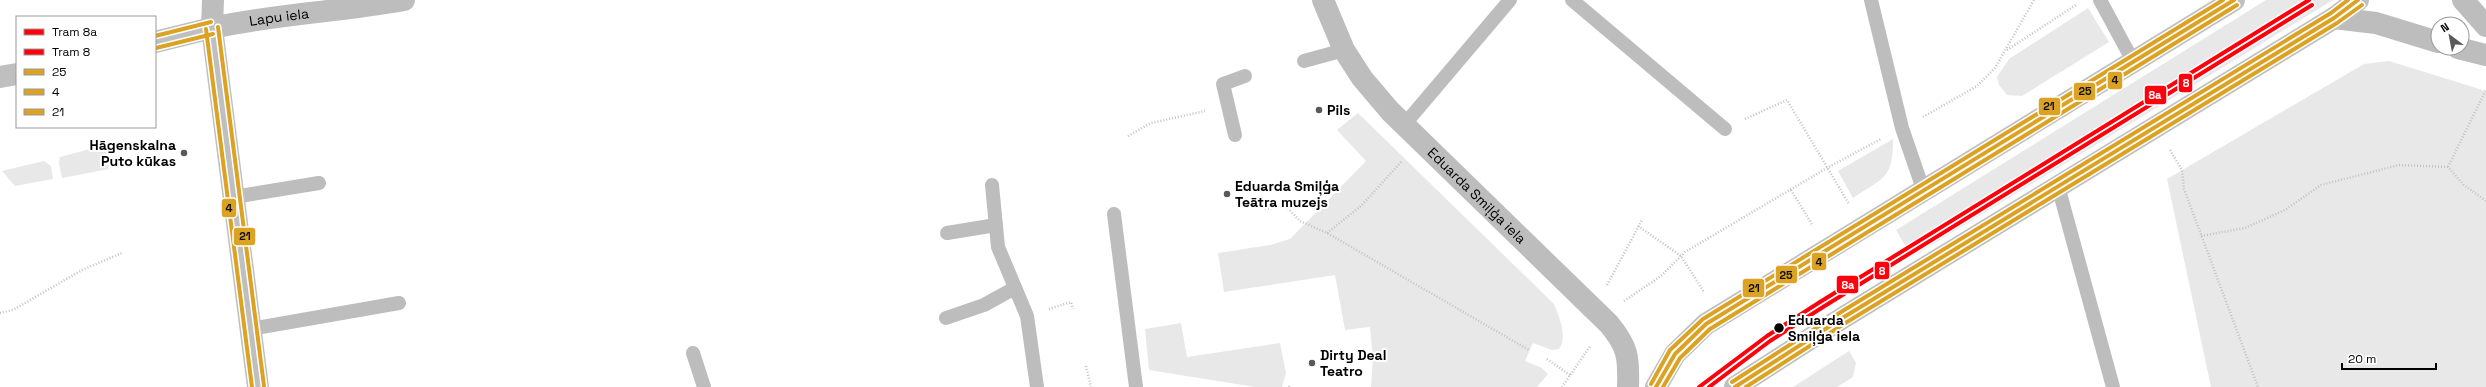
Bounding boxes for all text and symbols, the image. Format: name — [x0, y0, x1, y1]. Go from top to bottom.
street label: Lapu iela — [248, 4, 310, 30]
legend — [16, 16, 156, 128]
north arrow — [2430, 16, 2470, 56]
text: N — [2438, 20, 2452, 35]
text: Tram 8a — [52, 24, 97, 40]
text: Tram 8 — [52, 44, 90, 60]
text: 25 — [52, 64, 66, 80]
line badge: 4 — [2107, 71, 2123, 90]
text: 4 — [2112, 73, 2119, 87]
line badge: 8 — [2178, 73, 2193, 93]
text: 8 — [2183, 76, 2190, 90]
line badge: 25 — [2073, 82, 2096, 101]
text: 4 — [52, 84, 60, 100]
text: 25 — [2078, 84, 2092, 98]
line badge: 8a — [2144, 85, 2167, 105]
text: 8a — [2149, 88, 2162, 102]
line badge: 21 — [2038, 97, 2061, 116]
text: 21 — [2043, 99, 2055, 113]
place label: Pils — [1327, 101, 1350, 119]
text: 21 — [52, 104, 64, 120]
marker: Pils — [1314, 105, 1324, 115]
place label: Hāgenskalna Puto kūkas — [90, 136, 176, 170]
street label: Eduarda Smiļģa iela — [1424, 143, 1530, 248]
marker: Hāgenskalna Puto kūkas — [179, 148, 189, 158]
place label: Eduarda Smiļģa Teātra muzejs — [1235, 177, 1339, 211]
marker: Eduarda Smiļģa Teātra muzejs — [1222, 189, 1232, 199]
line badge: 4 — [221, 198, 237, 218]
text: 4 — [226, 201, 233, 215]
line badge: 21 — [233, 227, 256, 246]
text: 21 — [239, 229, 251, 243]
line badge: 4 — [1811, 252, 1827, 271]
text: 4 — [1816, 255, 1823, 269]
line badge: 8 — [1874, 261, 1890, 280]
text: 8 — [1879, 264, 1886, 278]
line badge: 25 — [1775, 265, 1798, 284]
text: 25 — [1779, 268, 1793, 282]
line badge: 8a — [1836, 275, 1859, 294]
line badge: 21 — [1742, 278, 1765, 298]
text: 8a — [1842, 278, 1855, 292]
text: 21 — [1748, 281, 1760, 295]
place label: Eduarda Smiļģa iela — [1788, 311, 1860, 346]
marker: Eduarda Smiļģa iela — [1772, 321, 1786, 335]
scale bar — [2342, 345, 2436, 371]
place label: Dirty Deal Teatro — [1320, 346, 1386, 380]
text: 20 m — [2348, 351, 2376, 367]
marker: Dirty Deal Teatro — [1307, 358, 1317, 368]

